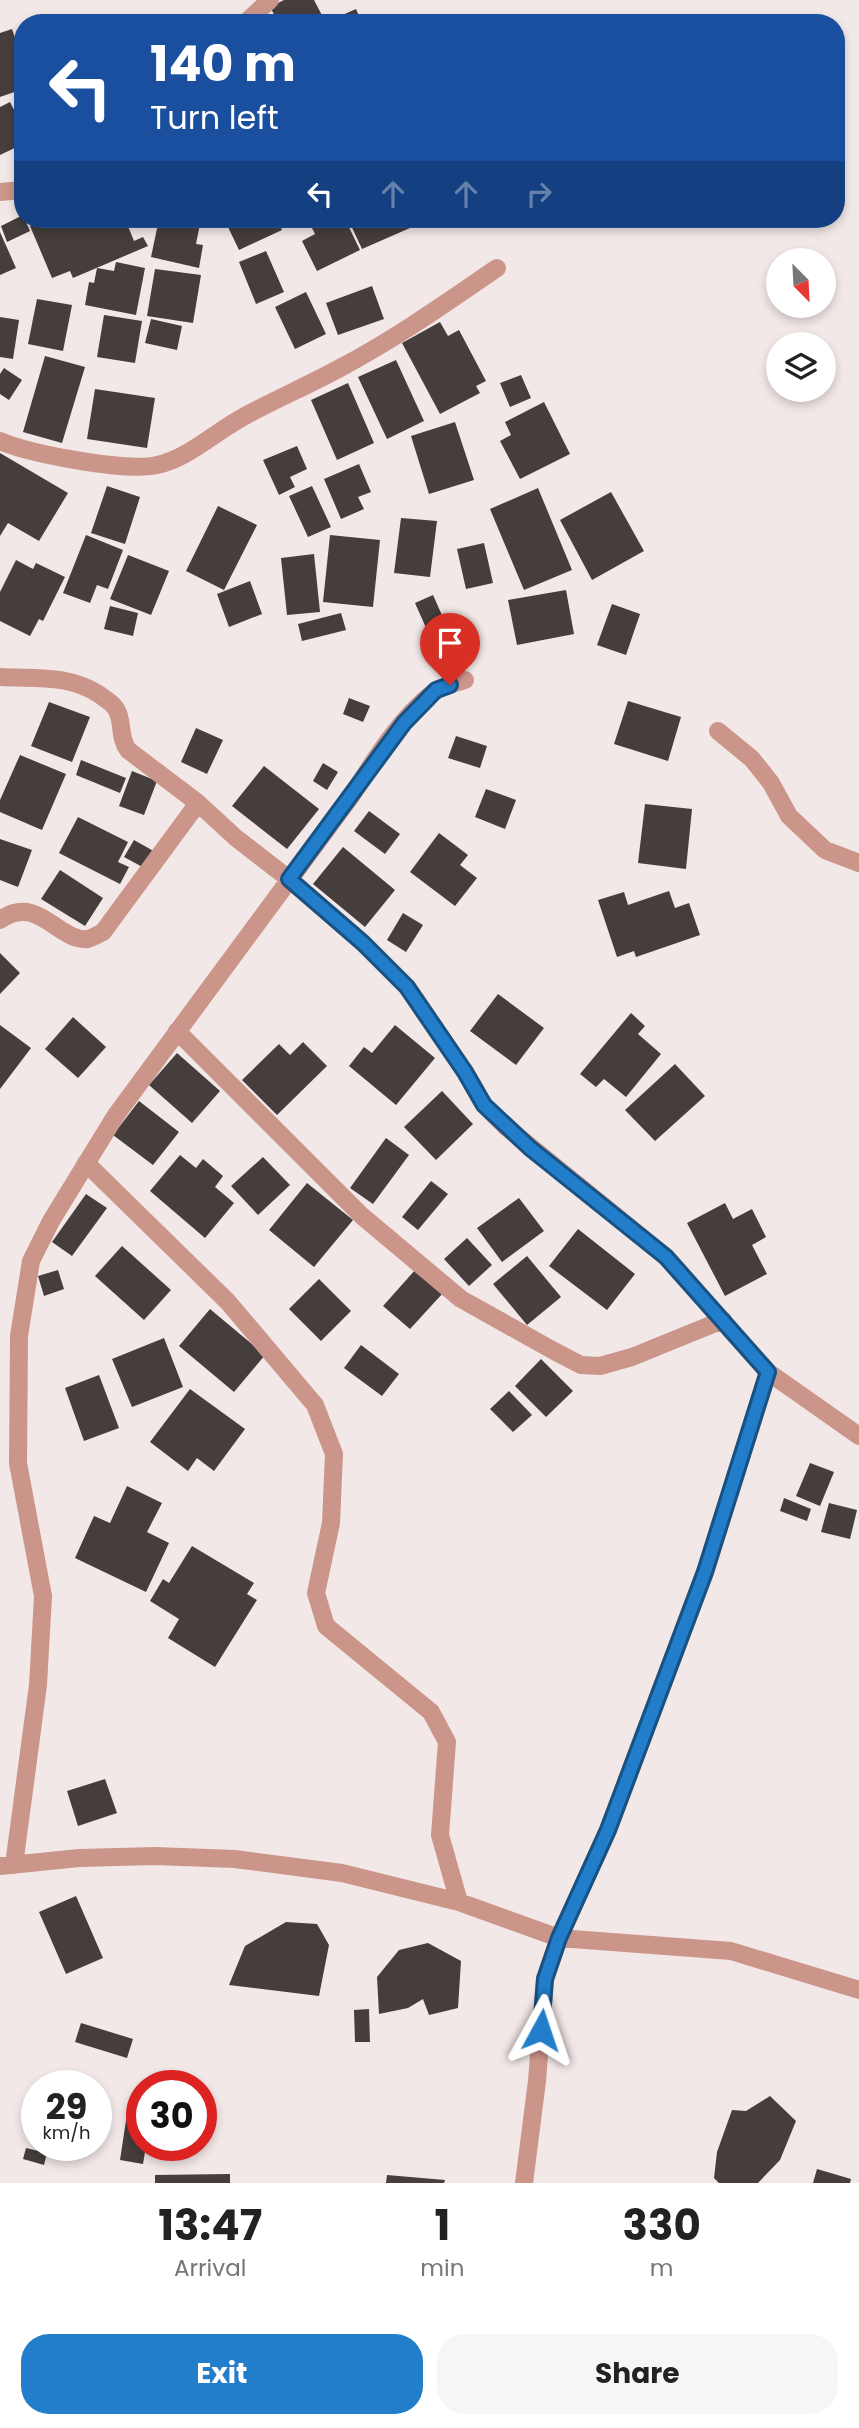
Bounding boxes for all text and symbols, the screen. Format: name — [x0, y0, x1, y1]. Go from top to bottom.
text: 140 m — [150, 30, 296, 98]
icon: left — [35, 42, 126, 133]
text: Turn left — [150, 95, 279, 140]
icon: left — [301, 175, 339, 213]
icon: ahead — [374, 175, 412, 213]
icon: ahead — [447, 175, 485, 213]
icon: right — [520, 175, 558, 213]
north arrow — [766, 248, 836, 318]
map controls — [766, 248, 836, 402]
button: layers — [766, 332, 836, 402]
pin — [420, 613, 480, 685]
icon: arrive — [431, 624, 469, 662]
position arrow — [504, 1993, 578, 2067]
speed limit sign: 30 — [126, 2070, 217, 2161]
text: 29 — [46, 2082, 87, 2131]
text: km/h — [43, 2120, 90, 2145]
text: 13:47 — [158, 2196, 262, 2255]
text: 1 — [435, 2196, 450, 2255]
text: 330 — [623, 2196, 701, 2255]
text: Arrival — [174, 2252, 246, 2284]
text: min — [420, 2252, 464, 2284]
text: m — [650, 2252, 674, 2284]
button: Exit — [21, 2334, 423, 2414]
button: Share — [437, 2334, 838, 2414]

